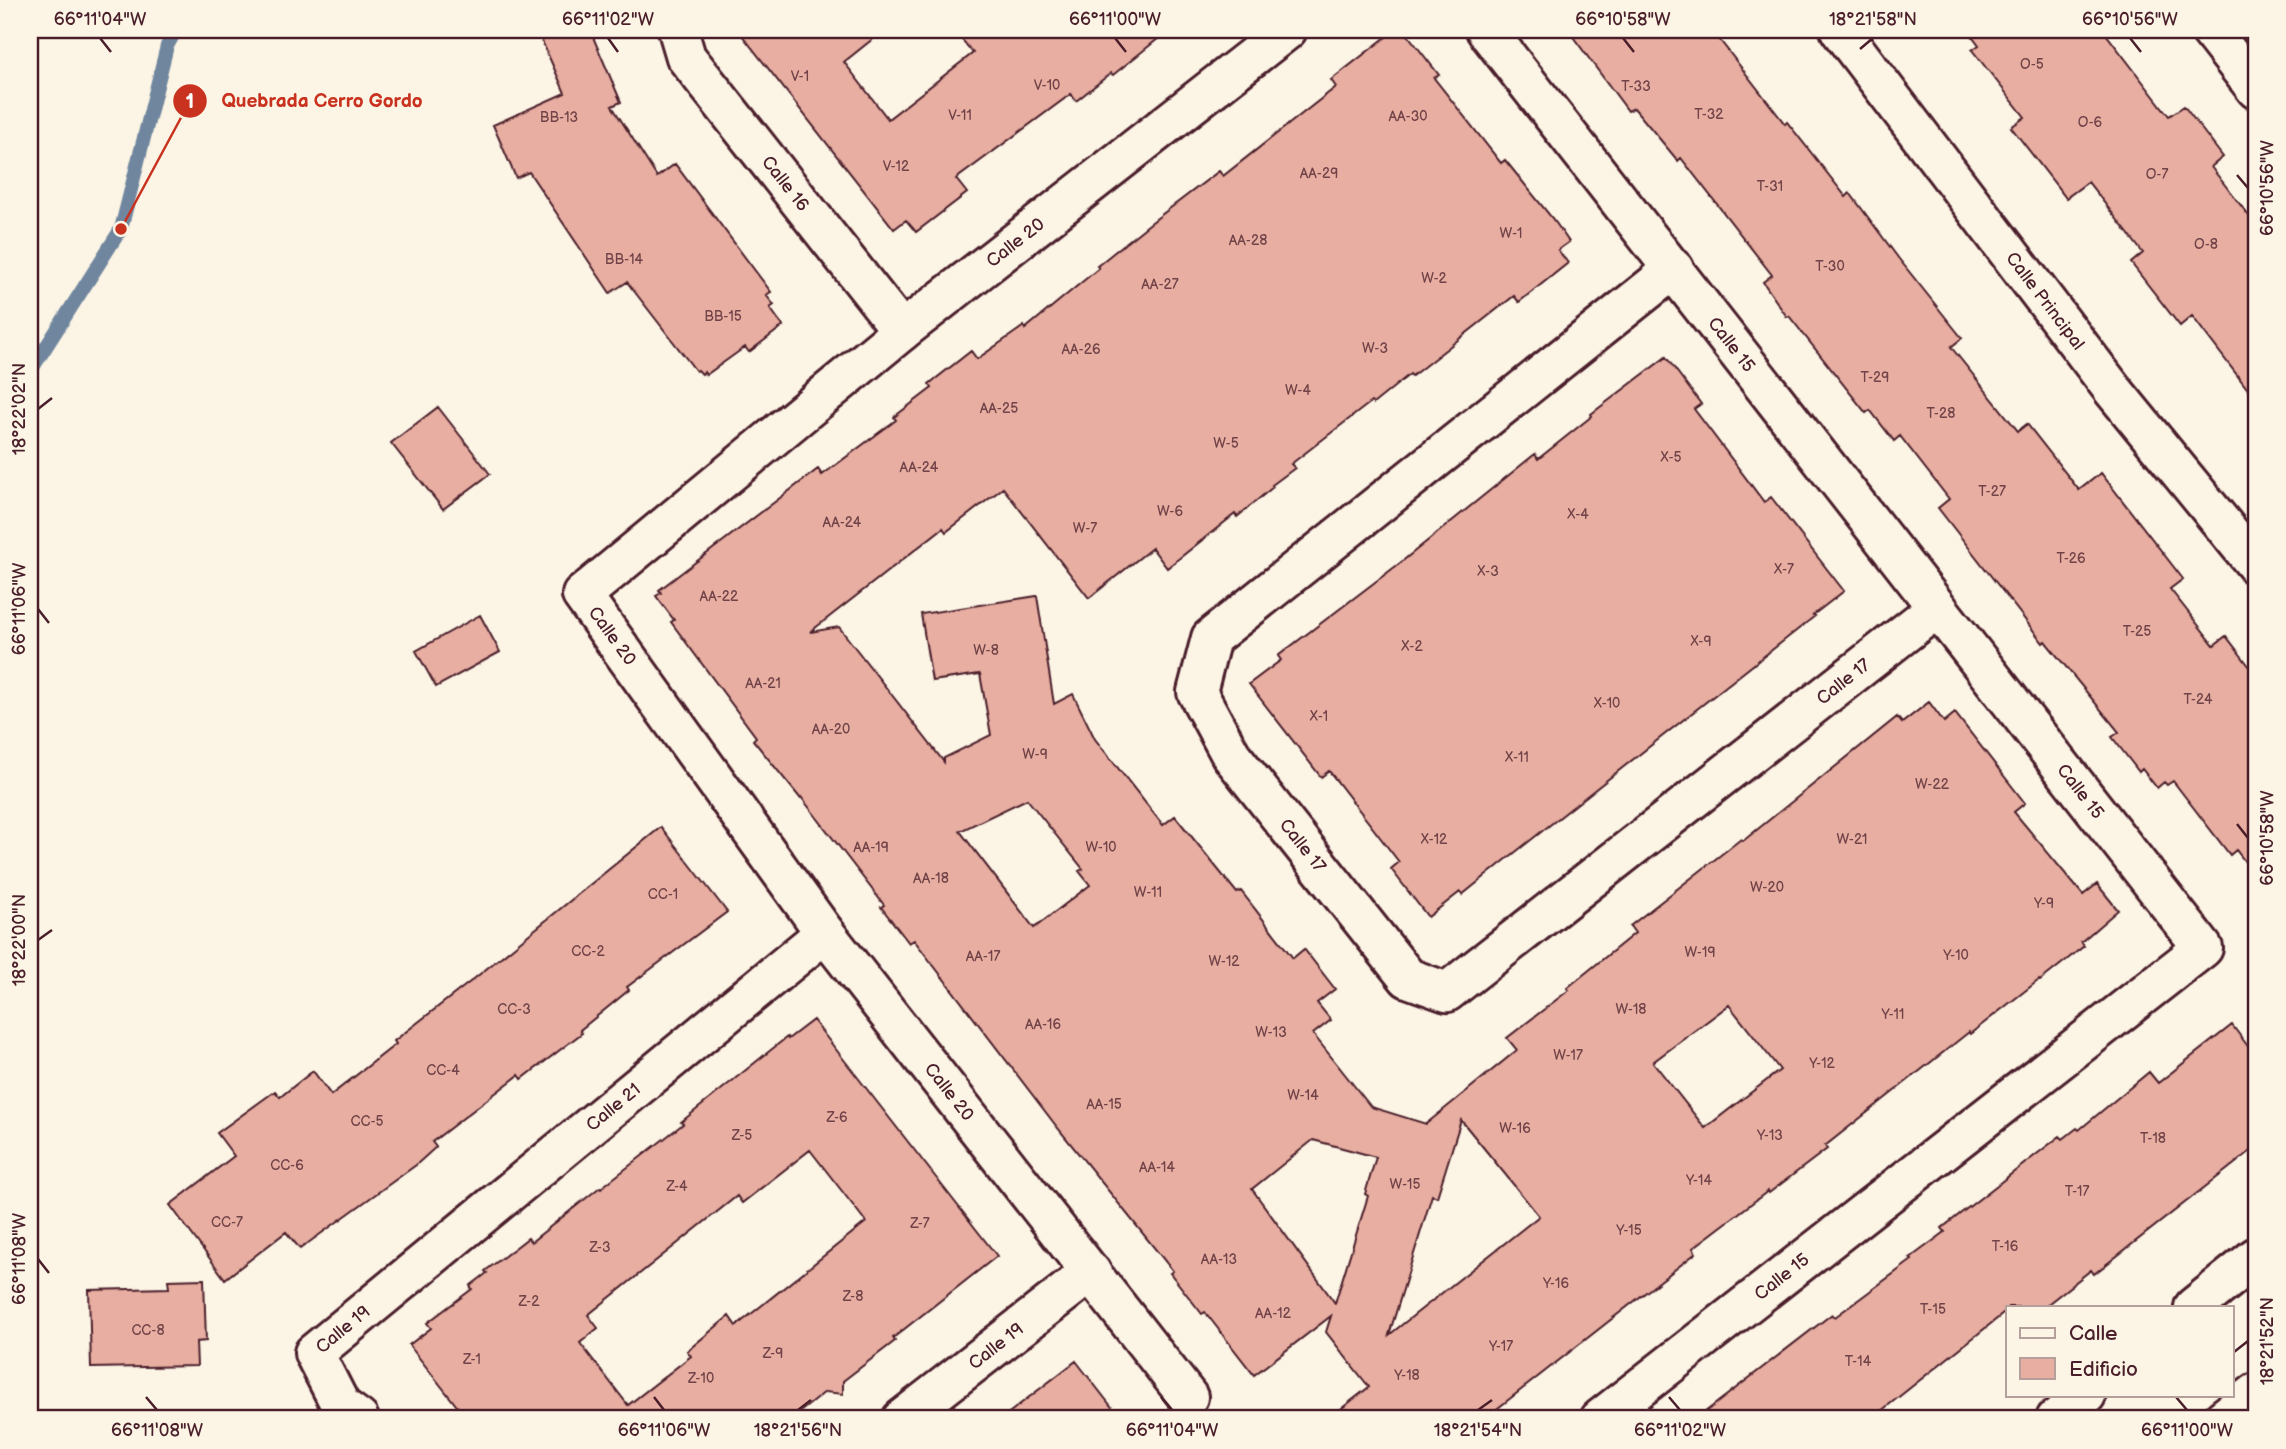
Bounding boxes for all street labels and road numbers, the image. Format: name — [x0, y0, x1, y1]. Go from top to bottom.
street label: Calle 16 — [757, 152, 814, 215]
street label: Calle 20 — [982, 213, 1048, 272]
street label: Calle Principal — [2002, 248, 2089, 354]
street label: Calle 15 — [1704, 313, 1760, 376]
street label: Calle 20 — [584, 602, 640, 670]
street label: Calle 17 — [1812, 654, 1874, 709]
street label: Calle 15 — [2053, 760, 2109, 823]
street label: Calle 17 — [1275, 815, 1331, 877]
street label: Calle 20 — [920, 1059, 978, 1125]
street label: Calle 21 — [582, 1079, 645, 1135]
street label: Calle 15 — [1750, 1249, 1814, 1305]
street label: Calle 19 — [311, 1301, 374, 1358]
street label: Calle 19 — [964, 1318, 1028, 1374]

